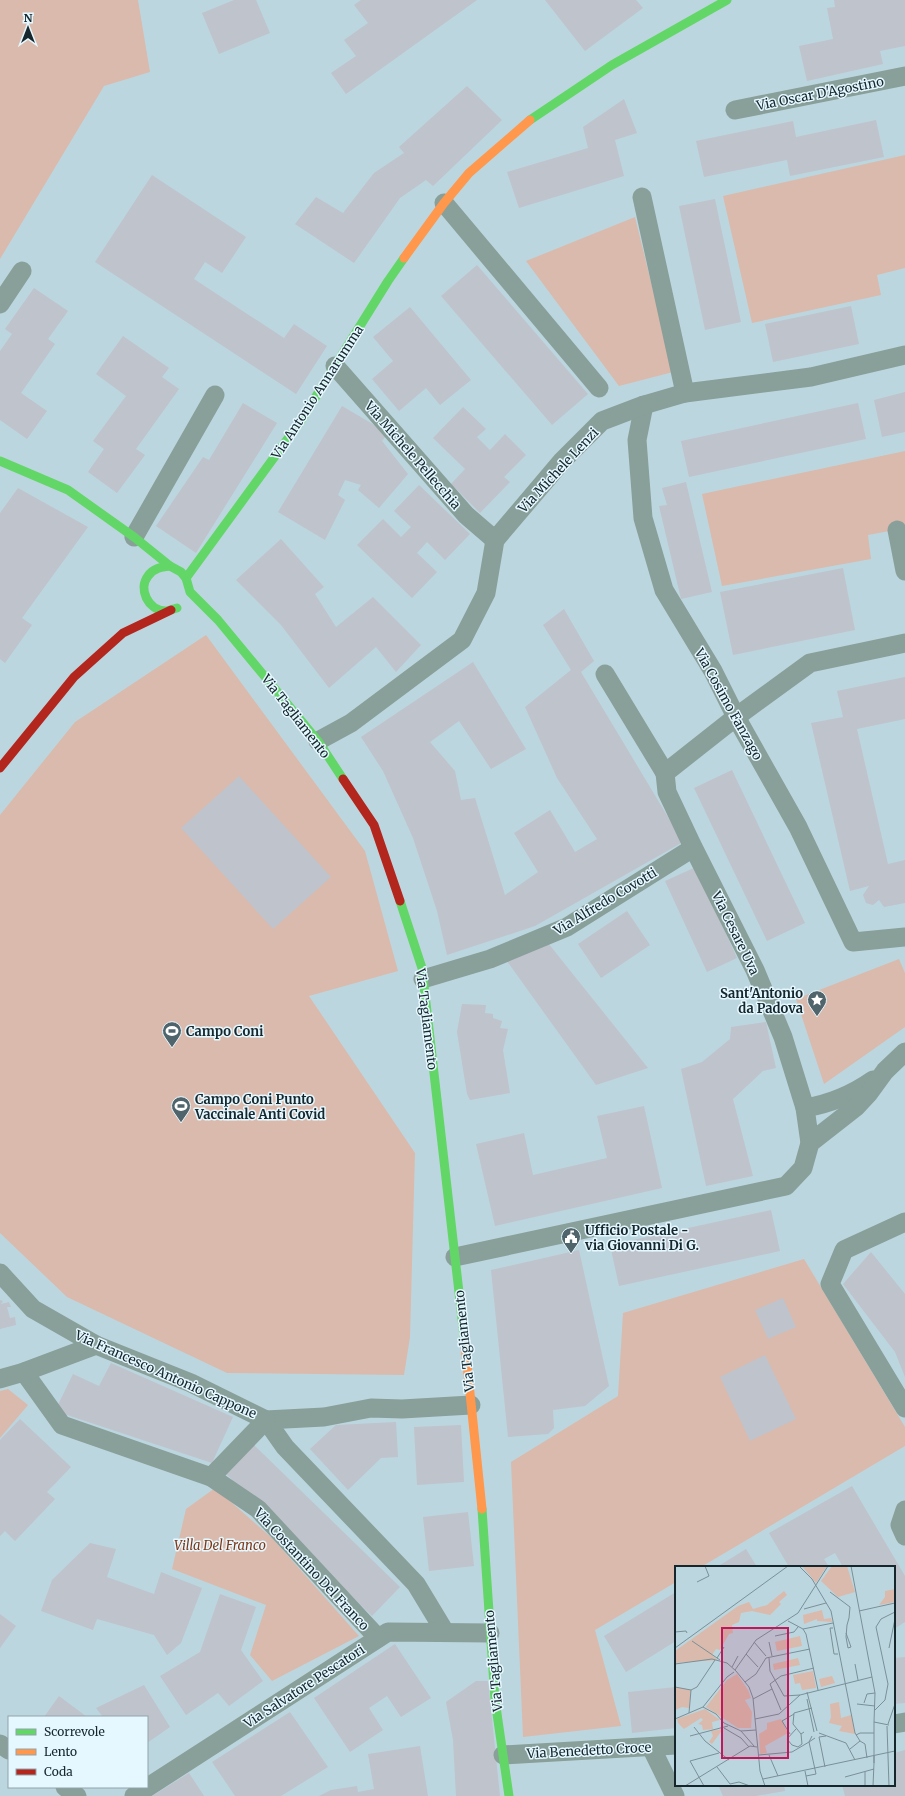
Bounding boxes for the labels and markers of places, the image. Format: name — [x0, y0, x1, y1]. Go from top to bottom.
place label: Sant'Antonio da Padova — [720, 985, 803, 1017]
place icon: Sant'Antonio da Padova — [806, 989, 828, 1017]
sports icon: Campo Coni — [161, 1020, 183, 1048]
place label: Campo Coni — [186, 1023, 264, 1040]
place label: Campo Coni Punto Vaccinale Anti Covid — [194, 1091, 325, 1123]
sports icon: Campo Coni Punto Vaccinale Anti Covid — [170, 1095, 192, 1123]
place label: Ufficio Postale - via Giovanni Di G. — [584, 1222, 699, 1254]
public building icon: Ufficio Postale - via Giovanni Di G. — [560, 1226, 582, 1254]

